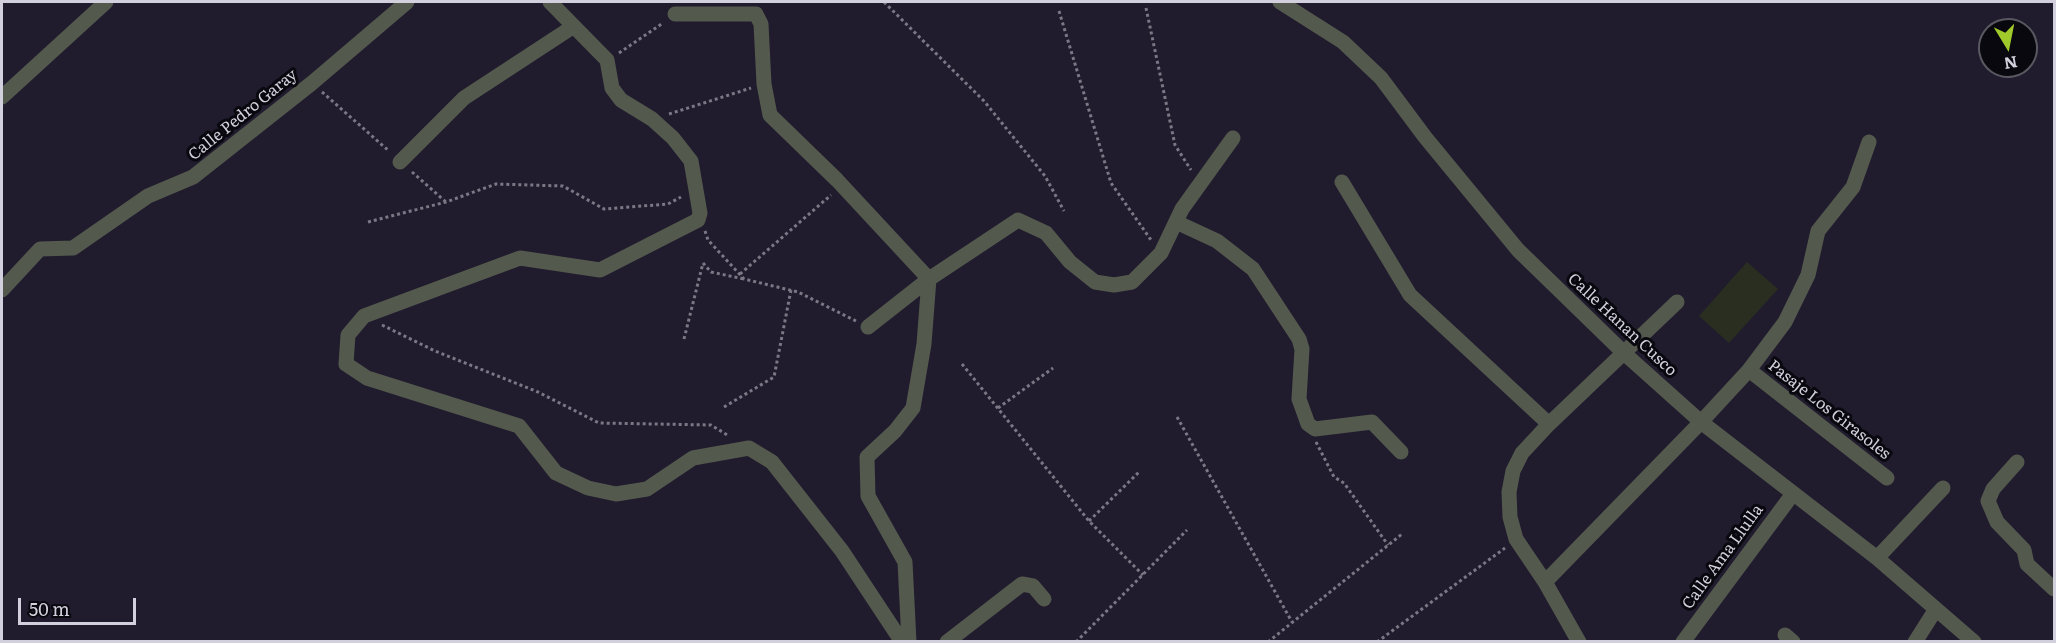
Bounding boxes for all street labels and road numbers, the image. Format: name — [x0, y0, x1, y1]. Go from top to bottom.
street label: Calle Pedro Garay — [185, 65, 301, 165]
street label: Calle Hanan Cusco — [1564, 270, 1680, 380]
street label: Pasaje Los Girasoles — [1764, 356, 1894, 464]
street label: Calle Ama Llulla — [1679, 501, 1767, 613]

